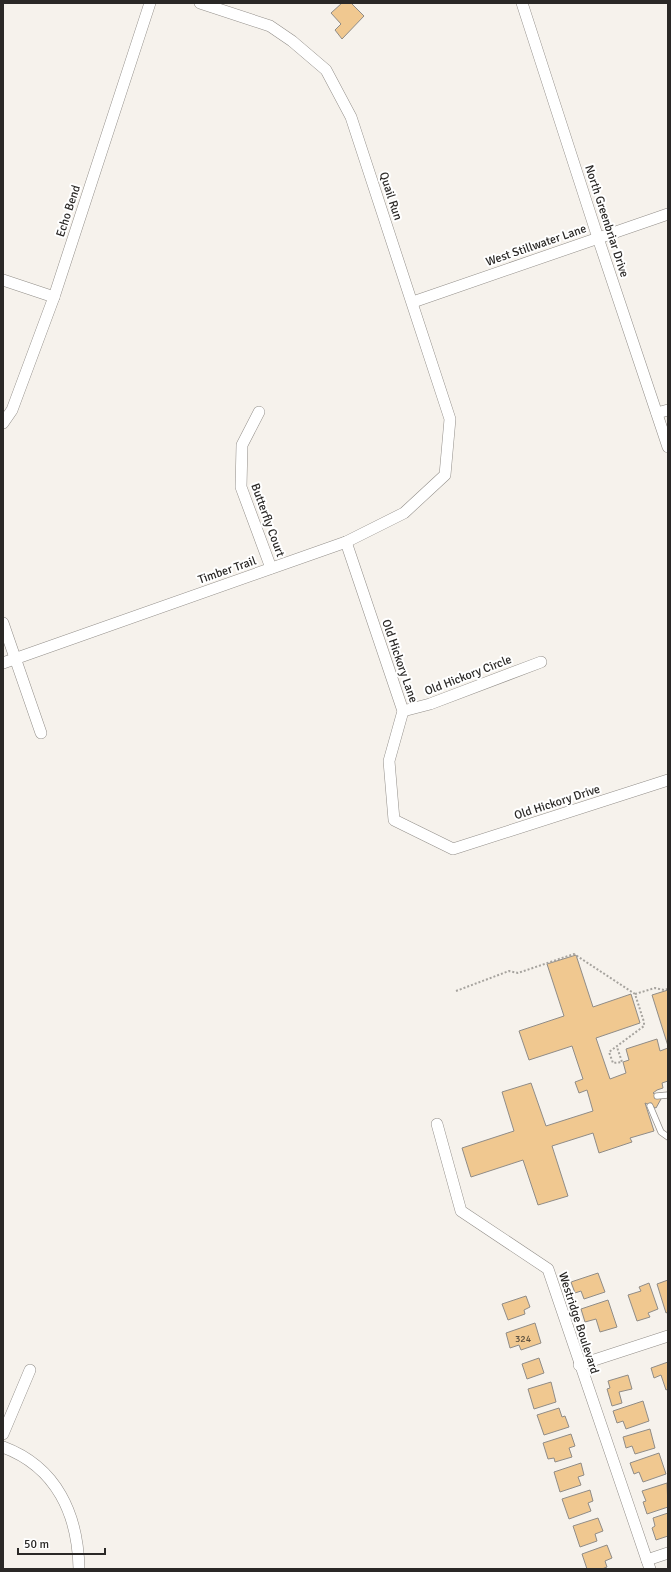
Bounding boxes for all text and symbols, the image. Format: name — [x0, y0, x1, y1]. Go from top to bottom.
street label: North Greenbriar Drive — [581, 163, 632, 279]
street label: Quail Run — [376, 170, 405, 222]
street label: Echo Bend — [53, 183, 84, 239]
street label: West Stillwater Lane — [484, 221, 588, 270]
street label: Butterfly Court — [247, 481, 288, 559]
street label: Timber Trail — [196, 553, 259, 587]
street label: Old Hickory Lane — [378, 618, 421, 705]
street label: Old Hickory Circle — [423, 652, 514, 699]
street label: Old Hickory Drive — [512, 782, 602, 823]
street label: Westridge Boulevard — [555, 1270, 602, 1376]
house number: 324 — [515, 1333, 532, 1345]
scale bar — [18, 1530, 105, 1556]
text: 50 m — [24, 1537, 49, 1552]

